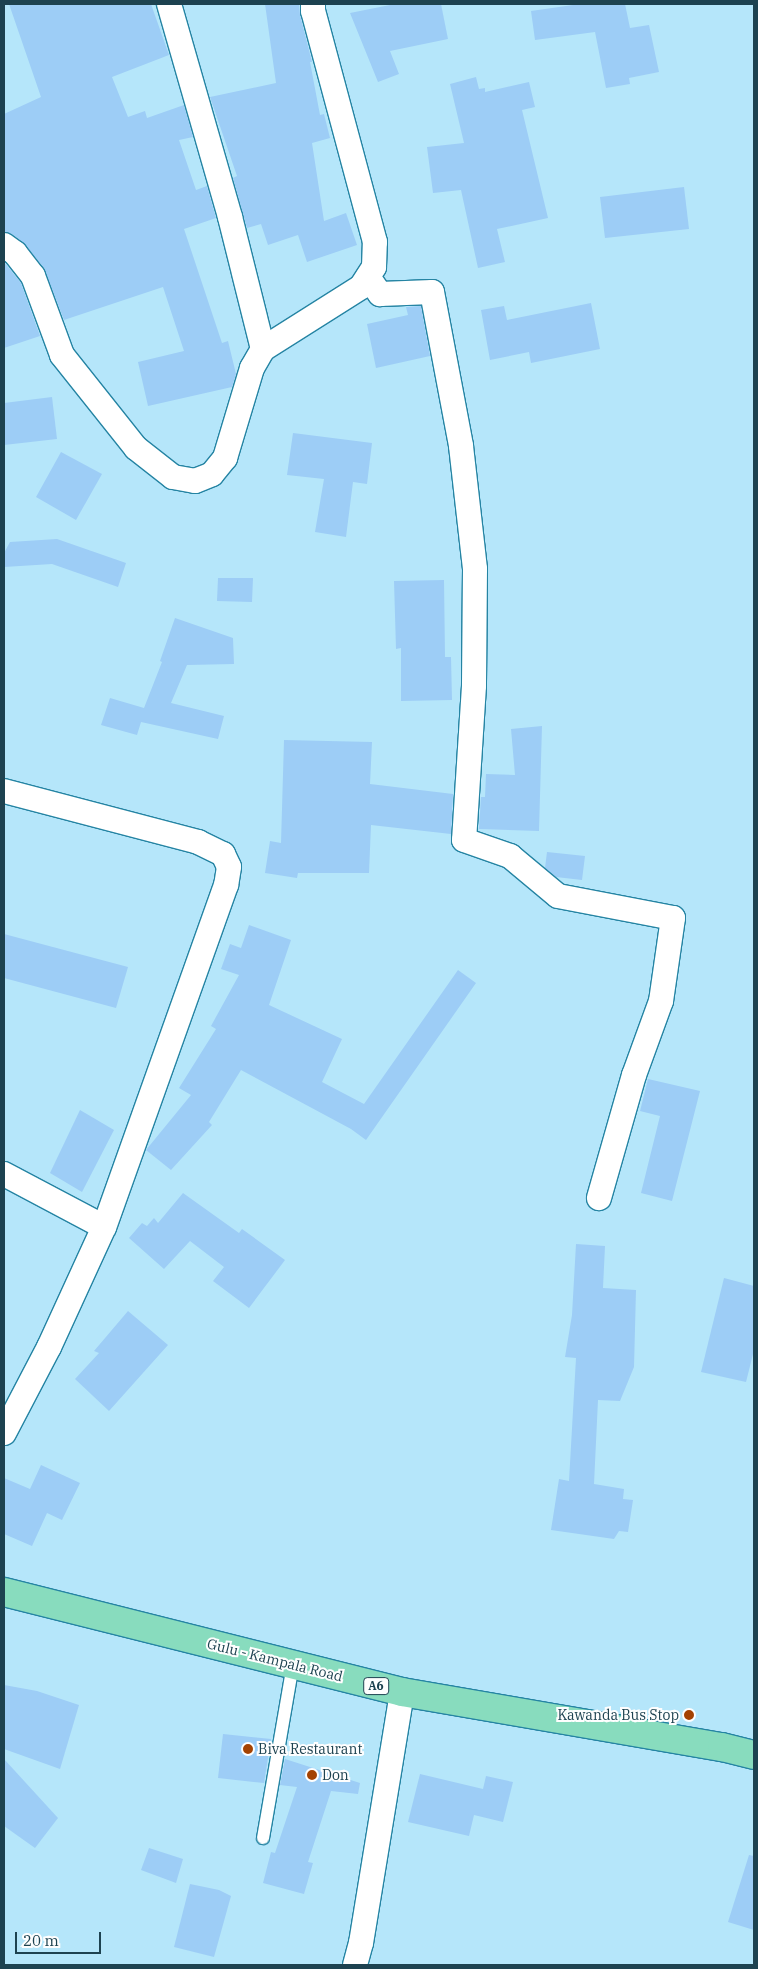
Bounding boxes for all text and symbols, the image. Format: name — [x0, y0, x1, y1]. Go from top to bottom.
street label: Gulu - Kampala Road — [205, 1635, 345, 1685]
road number: A6 — [362, 1676, 390, 1695]
place label: Kawanda Bus Stop — [557, 1707, 679, 1723]
marker: Kawanda Bus Stop — [683, 1709, 695, 1721]
place label: Biva Restaurant — [258, 1741, 362, 1757]
marker: Biva Restaurant — [242, 1743, 254, 1755]
place label: Don — [322, 1767, 349, 1783]
marker: Don — [306, 1769, 318, 1781]
scale bar — [18, 1922, 104, 1954]
text: 20 m — [23, 1931, 59, 1950]

